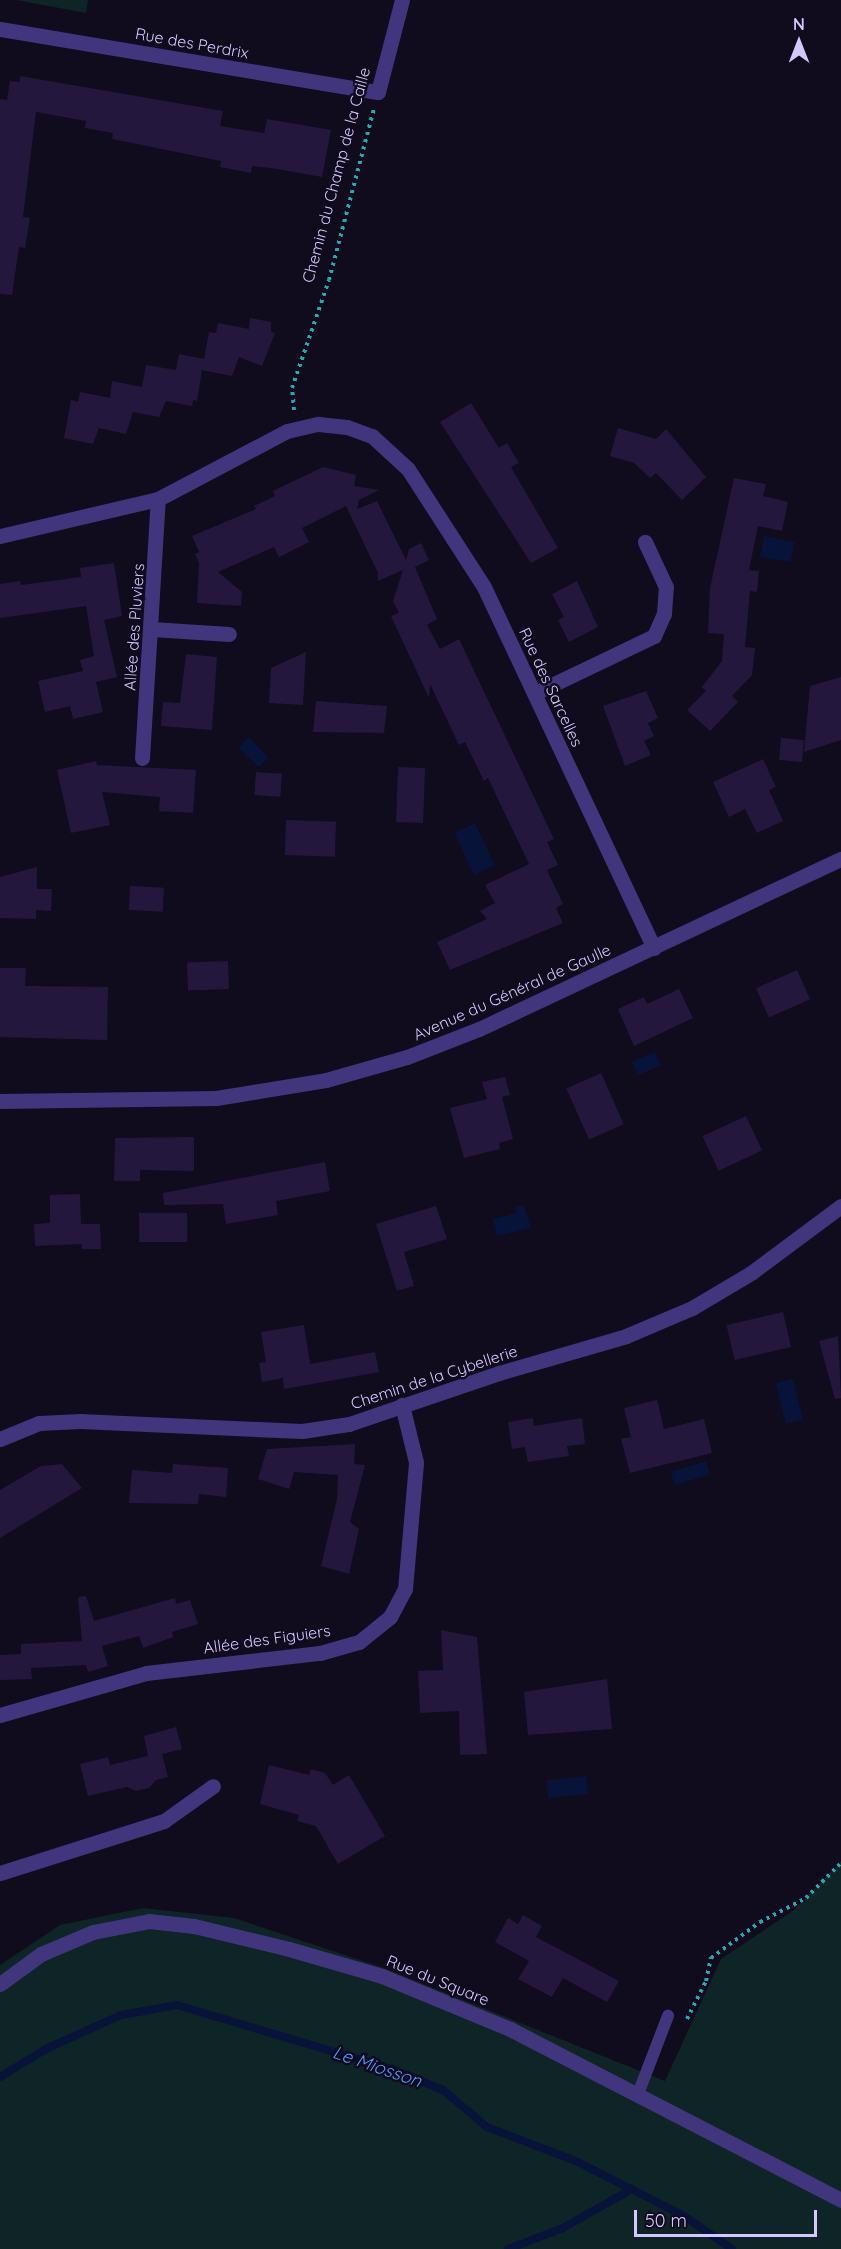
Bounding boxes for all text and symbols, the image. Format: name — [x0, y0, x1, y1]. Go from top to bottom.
north arrow — [769, 12, 829, 72]
text: N — [793, 14, 805, 34]
street label: Rue des Perdrix — [134, 24, 250, 62]
street label: Chemin du Champ de la Caille — [298, 65, 374, 285]
street label: Allée des Pluviers — [120, 563, 148, 691]
street label: Rue des Sarcelles — [515, 624, 587, 750]
street label: Avenue du Général de Gaulle — [410, 940, 614, 1044]
street label: Chemin de la Cybellerie — [348, 1341, 520, 1413]
street label: Allée des Figuiers — [202, 1621, 332, 1657]
street label: Rue du Square — [384, 1951, 492, 2009]
water label: Le Miosson — [330, 2042, 424, 2092]
scale bar — [637, 2198, 820, 2236]
text: 50 m — [645, 2209, 687, 2232]

